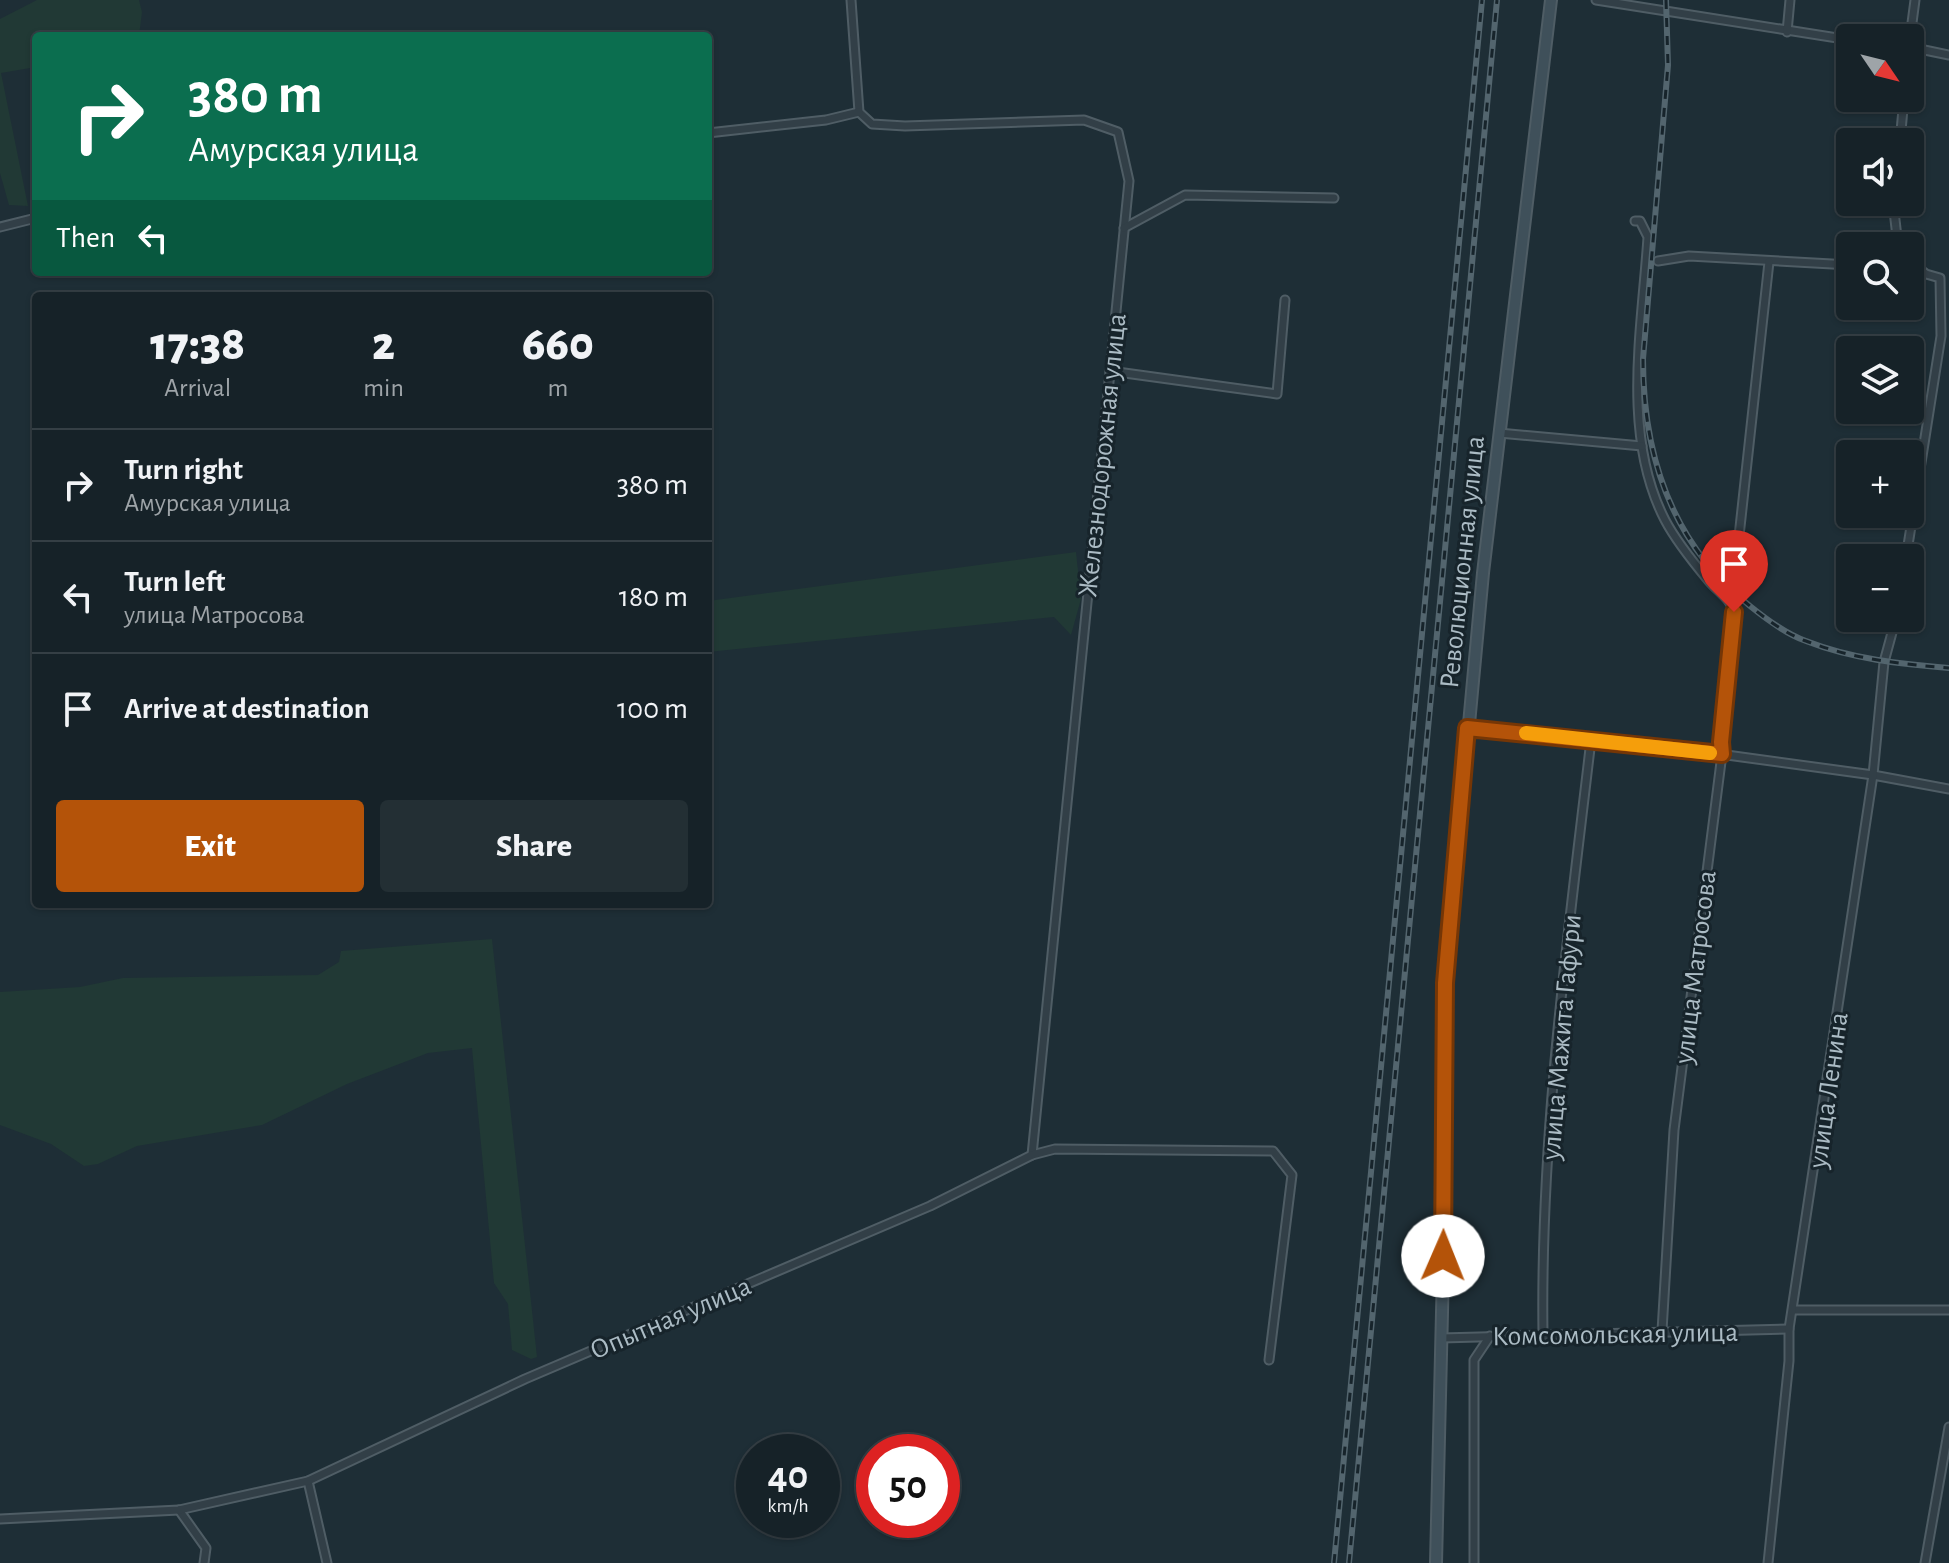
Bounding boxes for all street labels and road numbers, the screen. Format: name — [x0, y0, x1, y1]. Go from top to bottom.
street label: Железнодорожная улица — [1074, 312, 1132, 599]
street label: Революционная улица — [1436, 434, 1490, 690]
street label: улица Матросова — [1670, 869, 1722, 1067]
street label: улица Мажита Гафури — [1537, 913, 1587, 1162]
street label: улица Ленина — [1804, 1010, 1854, 1171]
street label: Опытная улица — [586, 1272, 756, 1365]
street label: Комсомольская улица — [1492, 1319, 1739, 1351]

